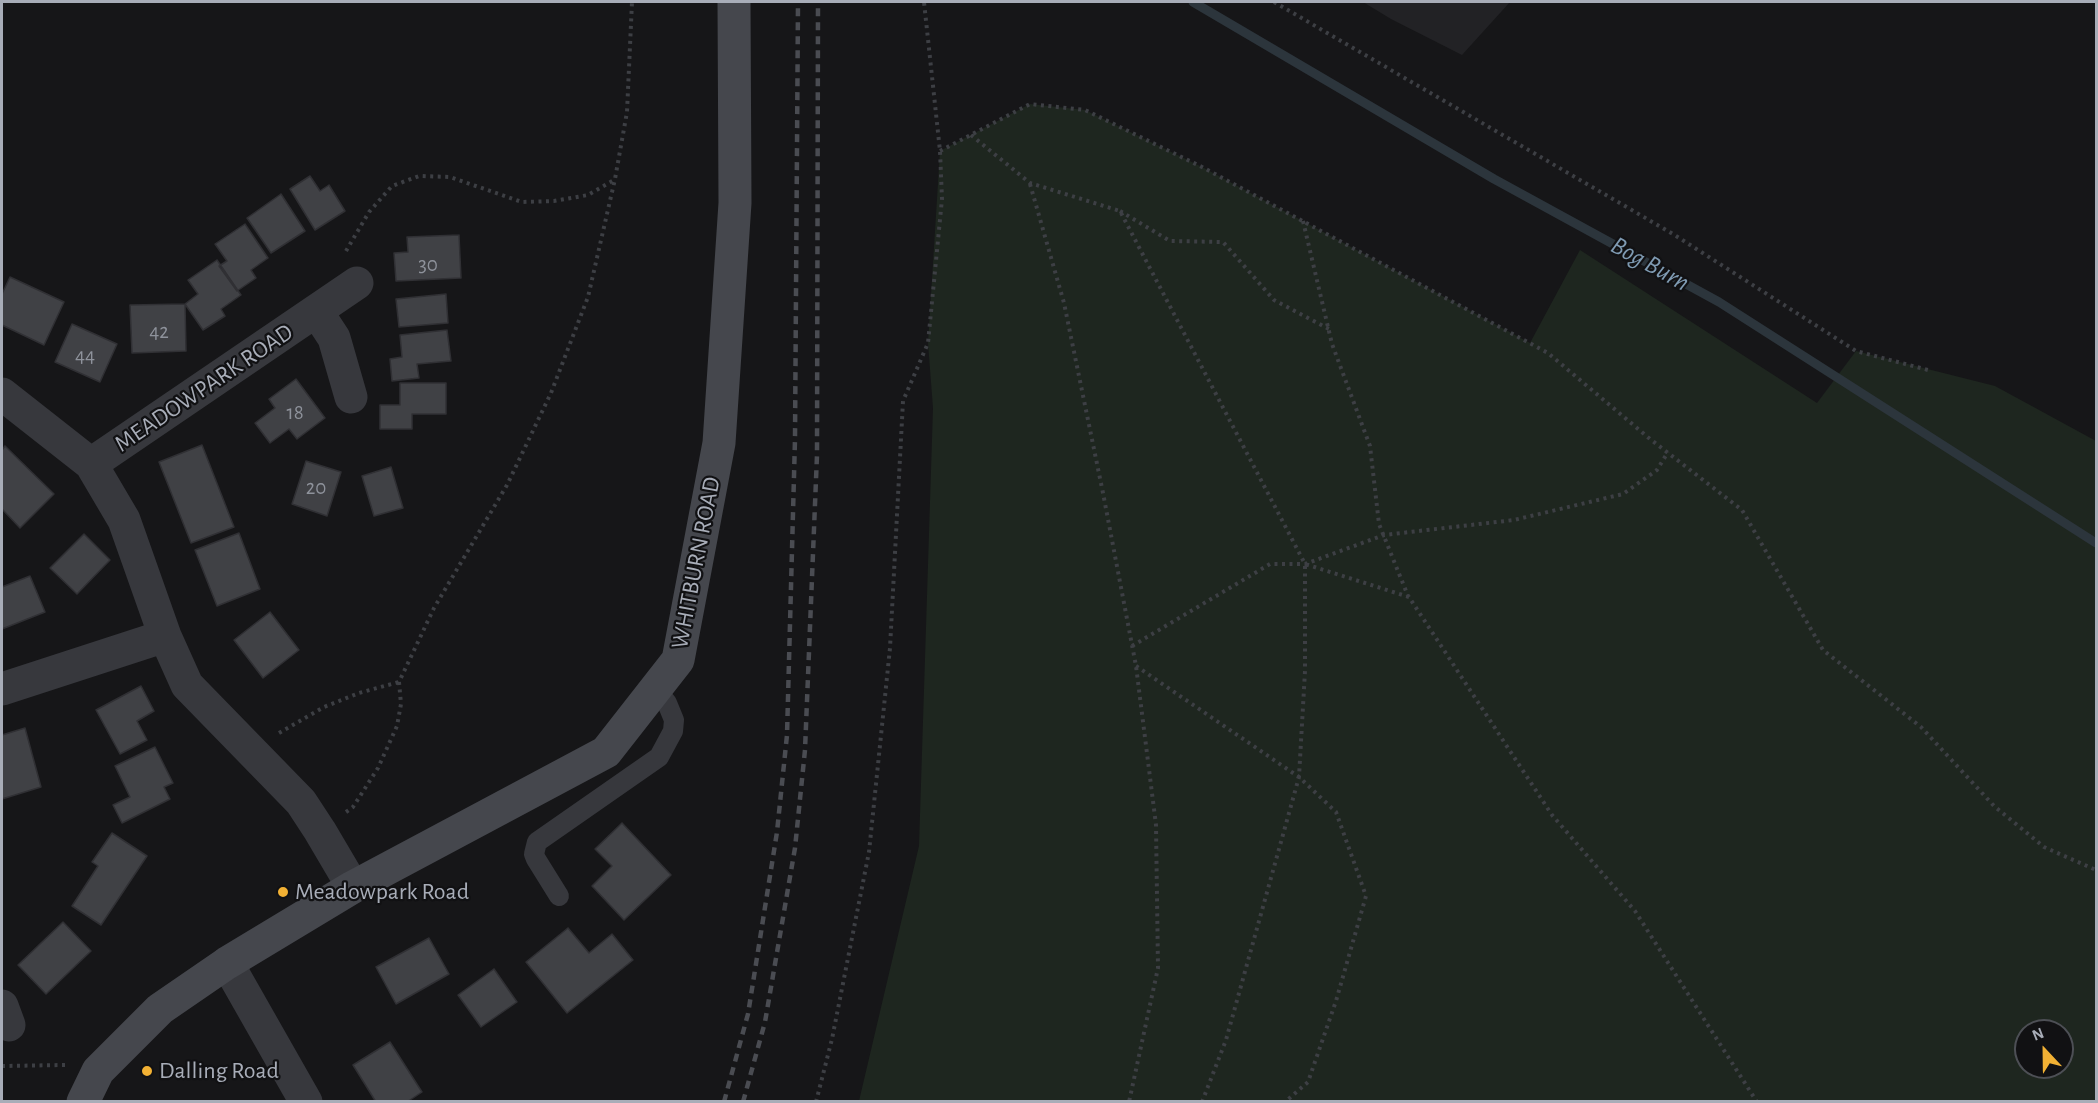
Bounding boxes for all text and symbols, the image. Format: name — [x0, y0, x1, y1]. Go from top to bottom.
water label: Bog Burn — [1605, 230, 1695, 298]
house number: 30 — [418, 252, 438, 278]
street label: MEADOWPARK ROAD — [109, 318, 299, 458]
house number: 42 — [149, 319, 169, 345]
house number: 44 — [75, 343, 95, 369]
house number: 18 — [286, 400, 304, 426]
house number: 20 — [306, 475, 326, 501]
street label: WHITBURN ROAD — [665, 475, 727, 651]
place label: Meadowpark Road — [295, 878, 469, 906]
marker: Meadowpark Road — [276, 885, 290, 899]
north arrow — [2014, 1019, 2074, 1079]
text: N — [2030, 1025, 2046, 1044]
place label: Dalling Road — [159, 1057, 279, 1085]
marker: Dalling Road — [140, 1064, 154, 1078]

